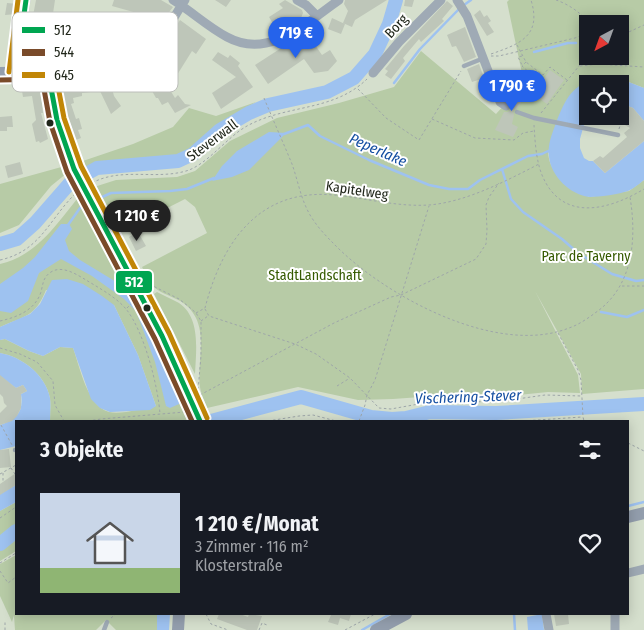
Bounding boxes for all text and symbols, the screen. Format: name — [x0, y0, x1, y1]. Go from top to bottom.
street label: Borg — [381, 11, 412, 42]
legend — [12, 12, 178, 92]
north arrow — [579, 15, 629, 65]
map controls — [579, 15, 629, 125]
pin: 719 € — [261, 17, 331, 59]
text: 512 — [54, 22, 71, 39]
text: 719 € — [279, 23, 313, 42]
text: 544 — [54, 44, 74, 61]
text: 645 — [54, 67, 74, 84]
pin: 1 790 € — [466, 70, 558, 112]
button: locate — [579, 75, 629, 125]
text: 1 790 € — [489, 76, 535, 95]
street label: Steverwall — [184, 116, 241, 165]
unlabelled marker — [45, 118, 55, 128]
water label: Peperlake — [347, 129, 409, 171]
street label: Kapitelweg — [325, 178, 390, 203]
pin: 1 210 € — [91, 200, 183, 242]
text: 1 210 € — [115, 206, 159, 225]
park label: Parc de Taverny — [542, 248, 631, 265]
park label: StadtLandschaft — [268, 267, 362, 284]
line badge: 512 — [115, 270, 153, 294]
text: 512 — [125, 274, 144, 291]
unlabelled marker — [142, 303, 152, 313]
water label: Vischering-Stever — [414, 386, 522, 408]
icon: filters — [576, 436, 604, 464]
text: 3 Objekte — [40, 437, 123, 463]
text: 1 210 €/Monat — [195, 511, 319, 537]
icon: home — [80, 513, 140, 573]
icon: heart — [576, 529, 604, 557]
text: 3 Zimmer · 116 m² — [195, 537, 309, 556]
text: Klosterstraße — [195, 556, 283, 575]

